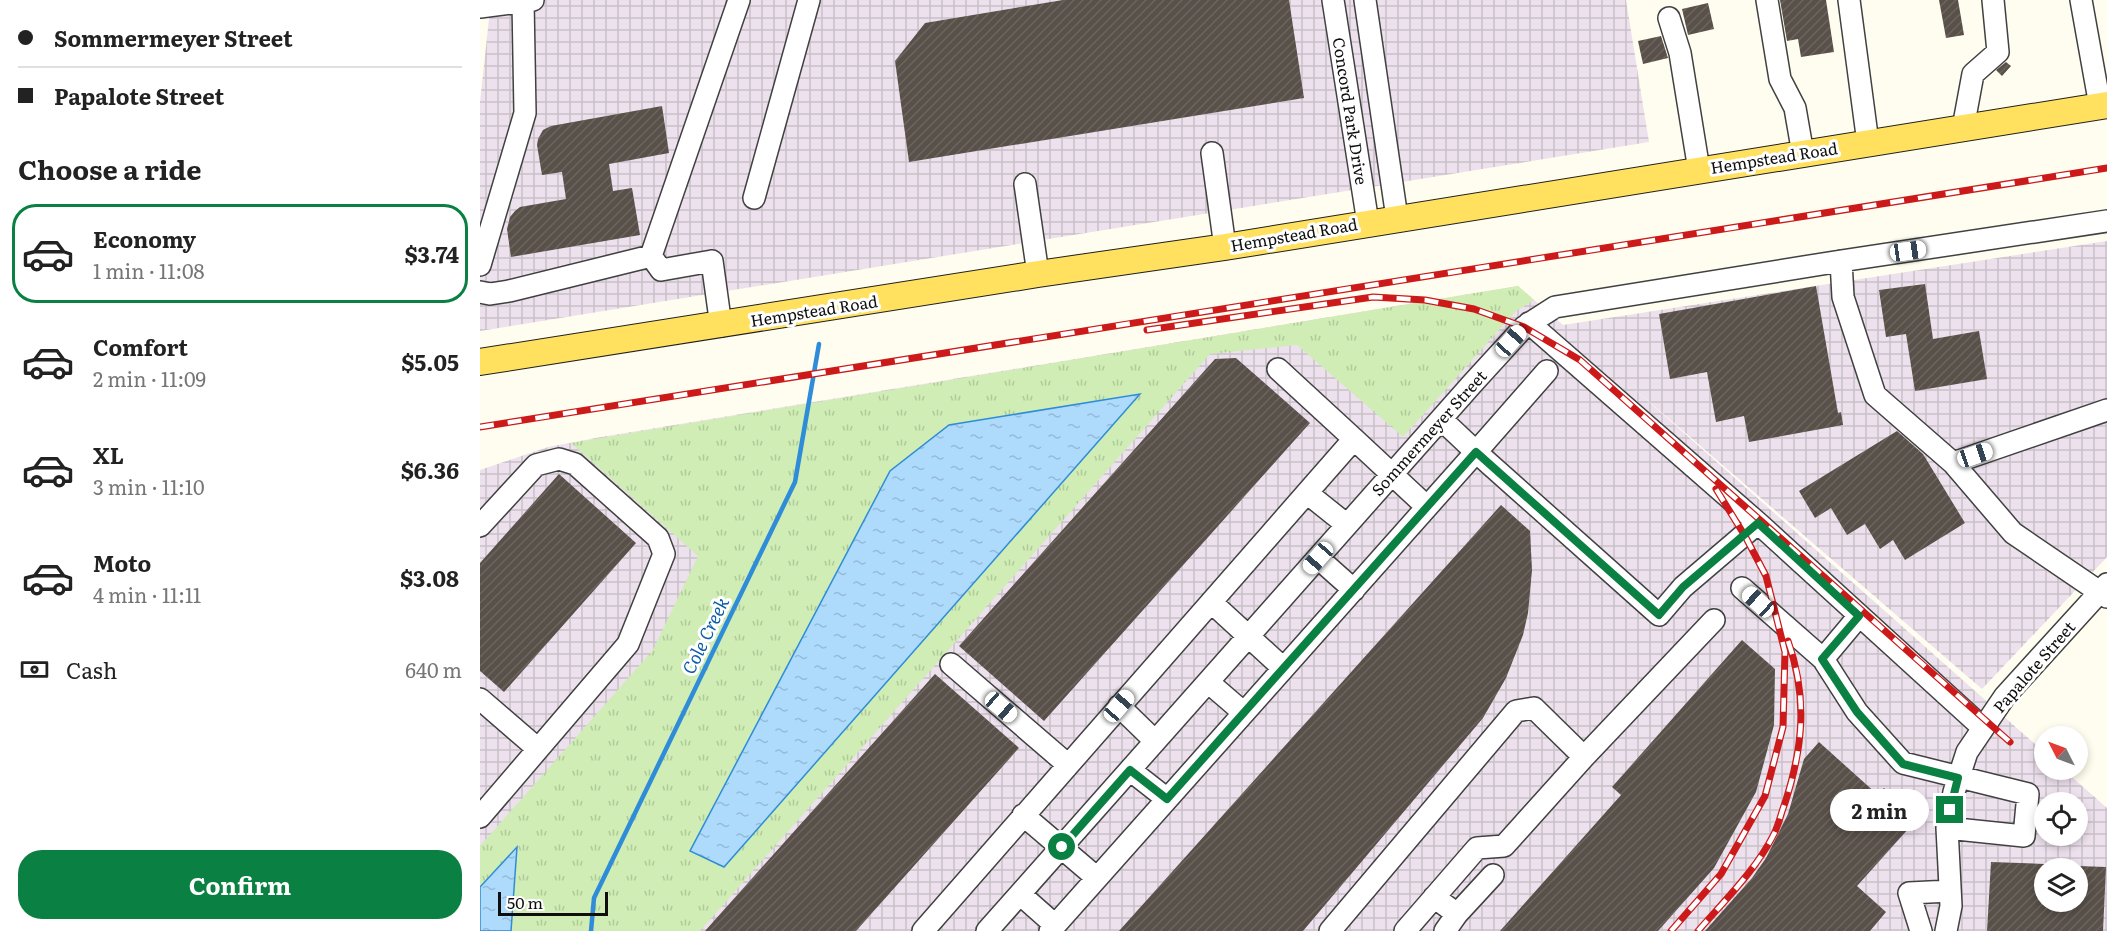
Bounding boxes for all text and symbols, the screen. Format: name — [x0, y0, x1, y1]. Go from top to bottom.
text: Sommermeyer Street — [54, 21, 293, 54]
street label: Concord Park Drive — [1328, 36, 1374, 186]
text: Papalote Street — [54, 79, 224, 112]
street label: Hempstead Road — [1709, 135, 1839, 179]
text: Choose a ride — [18, 148, 201, 188]
street label: Hempstead Road — [1228, 211, 1359, 257]
text: Economy — [93, 222, 196, 255]
icon: car — [21, 227, 75, 281]
text: $3.74 — [404, 237, 459, 270]
car — [1889, 240, 1927, 262]
text: 1 min · 11:08 — [93, 255, 205, 285]
street label: Hempstead Road — [749, 288, 879, 332]
car — [1492, 322, 1530, 360]
text: Comfort — [93, 330, 188, 363]
icon: car — [21, 335, 75, 389]
text: $5.05 — [401, 345, 459, 378]
text: 2 min · 11:09 — [93, 363, 206, 393]
street label: Sommermeyer Street — [1365, 364, 1492, 501]
text: XL — [93, 438, 124, 471]
car — [1955, 441, 1995, 469]
icon: car — [21, 443, 75, 497]
text: $6.36 — [401, 453, 459, 486]
text: 3 min · 11:10 — [93, 471, 204, 501]
car — [1299, 539, 1337, 577]
text: Moto — [93, 546, 151, 579]
icon: car — [21, 551, 75, 605]
text: $3.08 — [400, 561, 459, 594]
text: 4 min · 11:11 — [93, 579, 201, 609]
car — [1739, 583, 1777, 621]
water label: Cole Creek — [674, 592, 735, 678]
street label: Papalote Street — [1987, 615, 2080, 717]
icon: cash — [18, 653, 51, 686]
text: Cash — [66, 653, 117, 686]
text: 640 m — [405, 654, 462, 684]
car — [1100, 687, 1138, 725]
car — [982, 688, 1020, 726]
north arrow — [2034, 726, 2088, 780]
map controls — [2034, 726, 2088, 912]
callout: 2 min — [1830, 789, 1929, 831]
button: locate — [2034, 792, 2088, 846]
text: 2 min — [1852, 795, 1907, 825]
route end — [1936, 796, 1963, 823]
route start — [1048, 833, 1075, 860]
button: Confirm — [18, 850, 462, 919]
button: layers — [2034, 858, 2088, 912]
scale bar — [498, 889, 608, 916]
text: 50 m — [507, 890, 543, 914]

